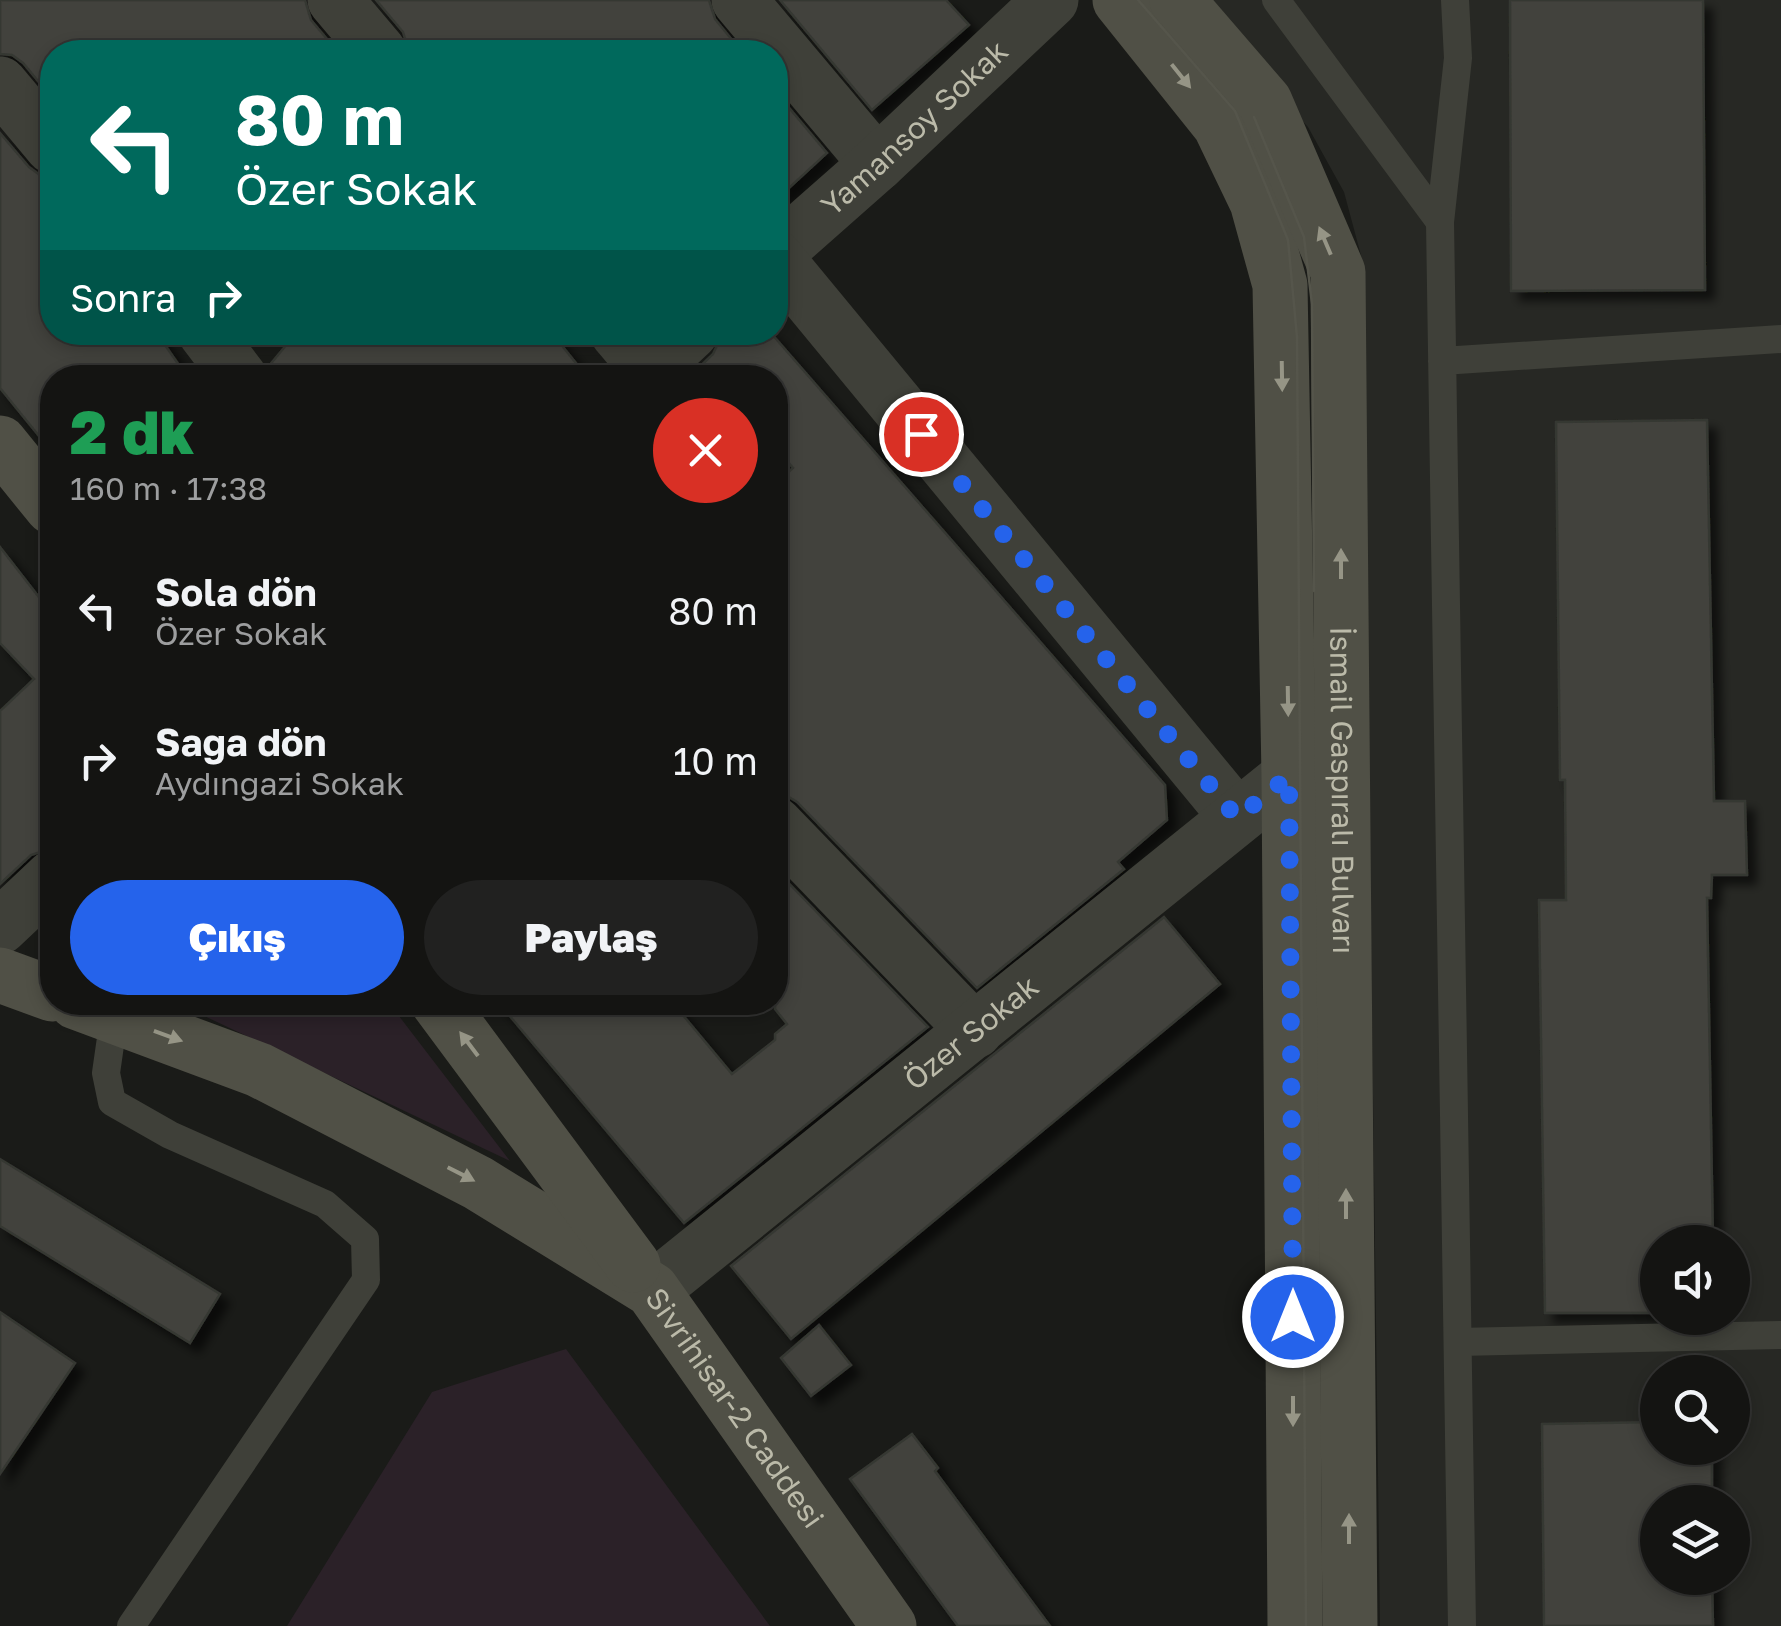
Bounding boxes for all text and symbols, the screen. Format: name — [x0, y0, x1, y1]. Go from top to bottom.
street label: Yamansoy Sokak — [814, 33, 1015, 223]
one-way arrow — [1170, 63, 1191, 89]
text: 80 m — [235, 76, 404, 160]
icon: left — [70, 80, 200, 210]
text: Özer Sokak — [235, 161, 477, 215]
one-way arrow — [1317, 226, 1333, 256]
icon: right — [196, 270, 251, 325]
text: Sonra — [70, 275, 176, 320]
one-way arrow — [1274, 360, 1290, 392]
pin — [879, 392, 964, 477]
text: 2 dk — [70, 395, 194, 467]
button: close — [653, 398, 758, 503]
icon: arrive — [894, 407, 949, 462]
text: 160 m · 17:38 — [70, 469, 267, 507]
one-way arrow — [1333, 547, 1349, 579]
text: Sola dön — [155, 569, 317, 614]
icon: left — [70, 583, 125, 638]
text: 80 m — [668, 588, 758, 633]
text: Özer Sokak — [155, 614, 327, 652]
street label: İsmail Gaspıralı Bulvarı — [1323, 626, 1362, 954]
one-way arrow — [1280, 685, 1296, 717]
text: Sağa dön — [155, 719, 327, 764]
icon: right — [70, 733, 125, 788]
text: 10 m — [673, 738, 758, 783]
text: Aydıngazi Sokak — [155, 764, 404, 802]
button: Çıkış — [70, 880, 404, 995]
button: Paylaş — [424, 880, 758, 995]
street label: Özer Sokak — [897, 968, 1045, 1097]
one-way arrow — [153, 1029, 183, 1044]
one-way arrow — [459, 1030, 479, 1057]
one-way arrow — [447, 1165, 476, 1182]
one-way arrow — [1338, 1187, 1354, 1219]
map controls — [1640, 1225, 1750, 1595]
button: sound — [1640, 1225, 1750, 1335]
position arrow — [1241, 1265, 1345, 1369]
street label: Sivrihisar-2 Caddesi — [638, 1281, 832, 1535]
button: search — [1640, 1355, 1750, 1465]
one-way arrow — [1285, 1395, 1301, 1427]
button: layers — [1640, 1485, 1750, 1595]
one-way arrow — [1341, 1512, 1357, 1544]

